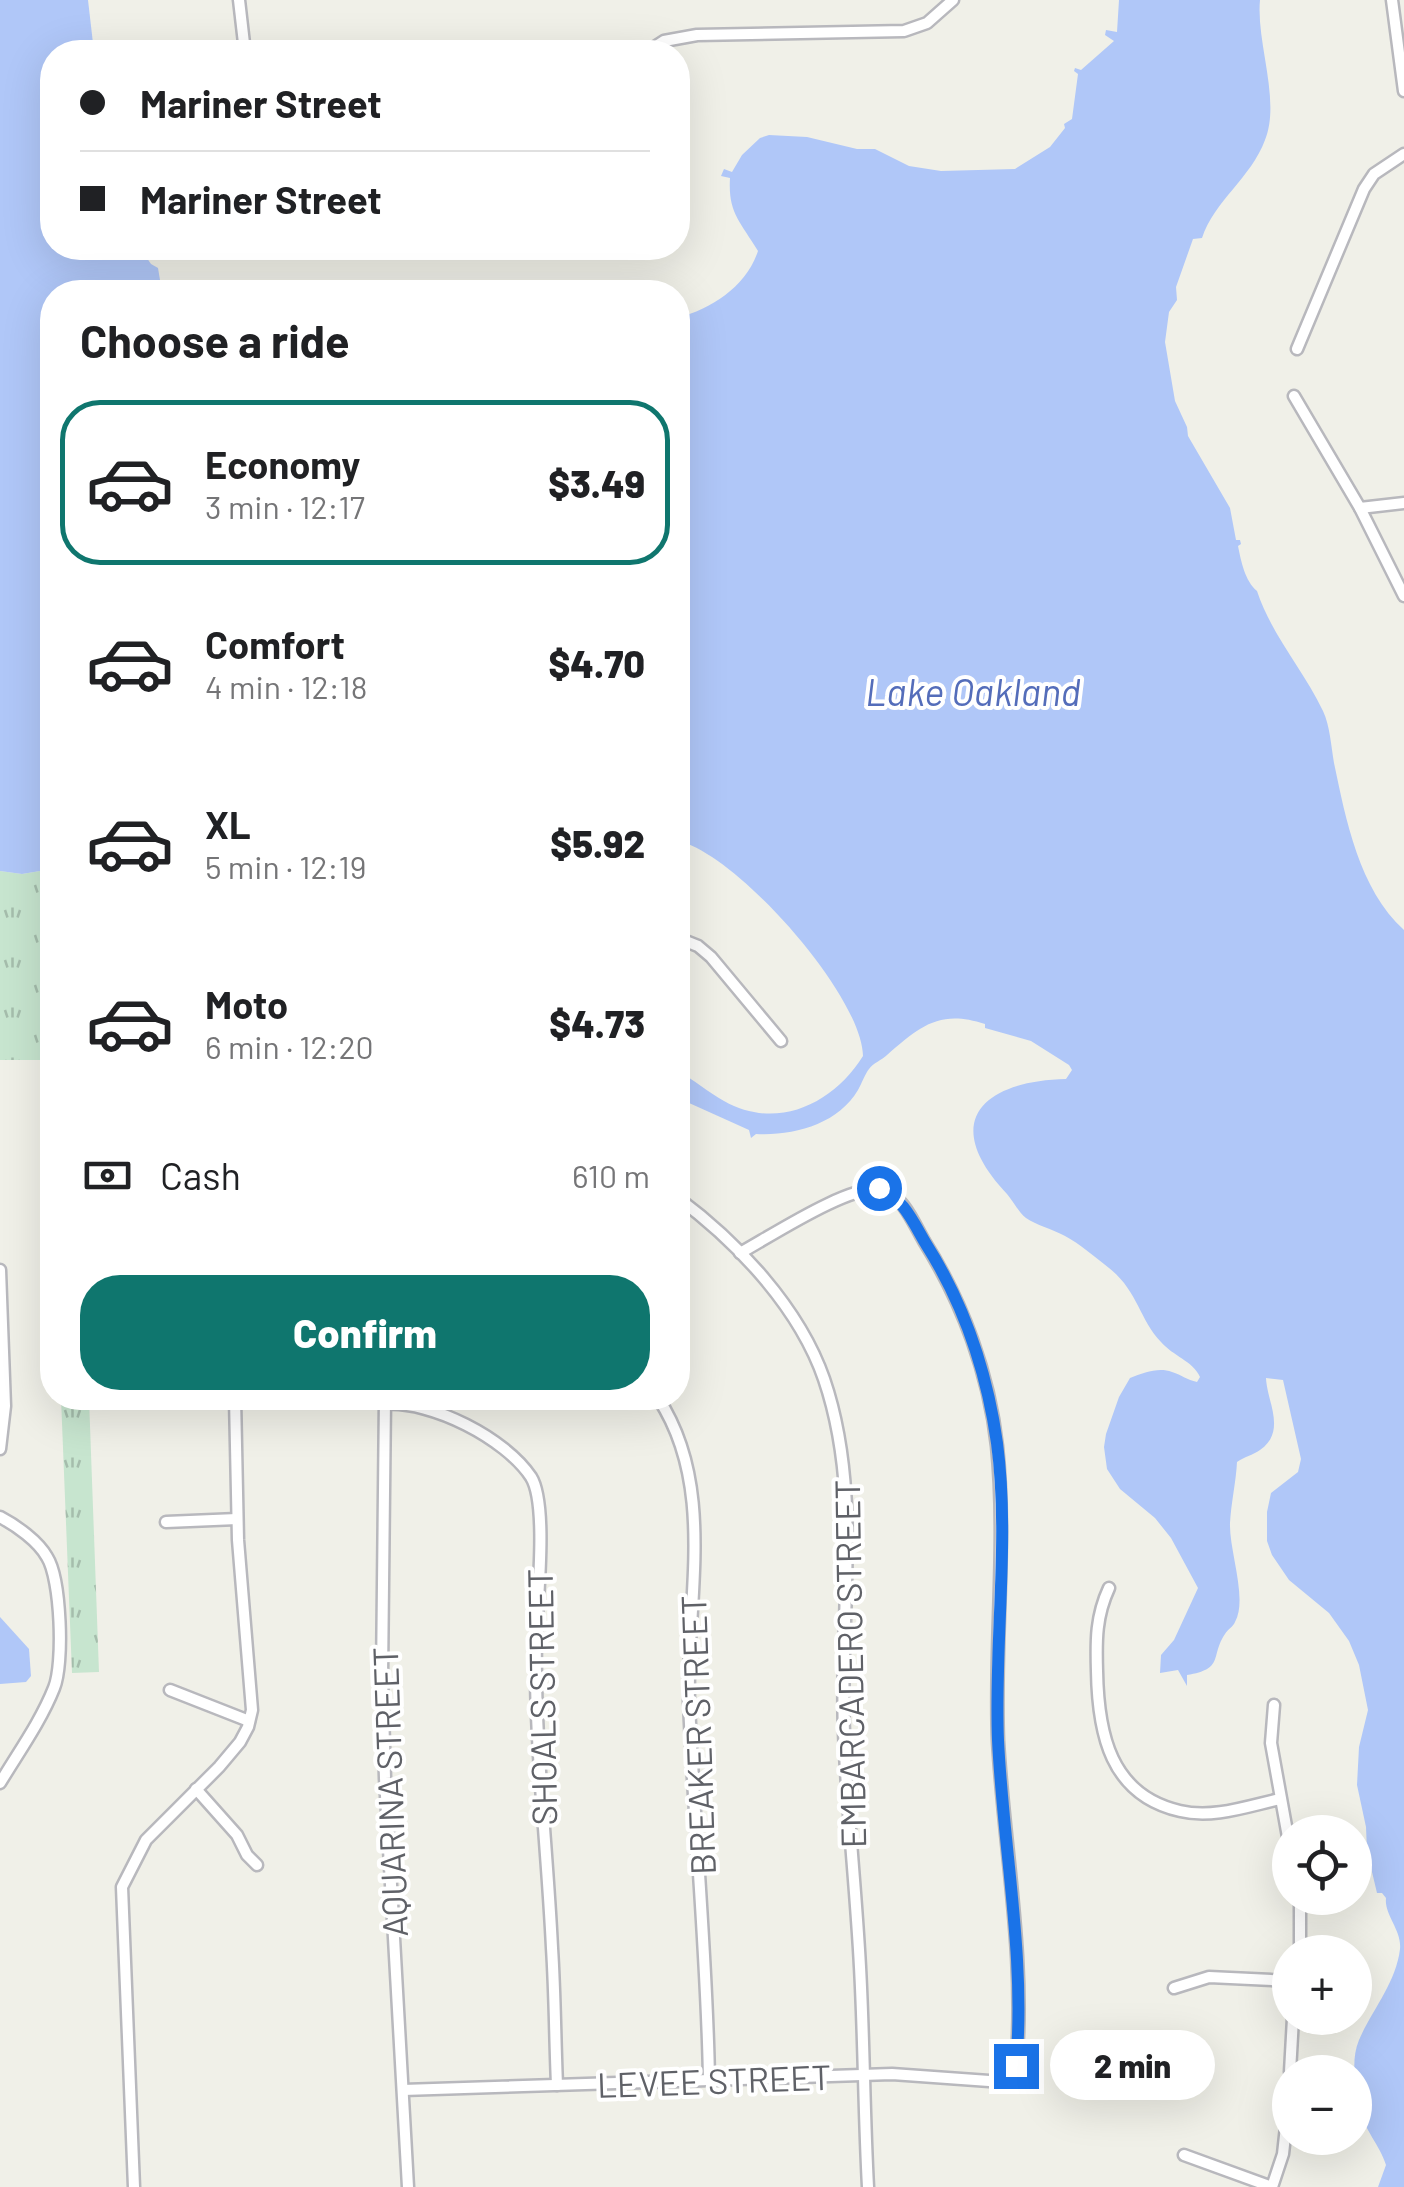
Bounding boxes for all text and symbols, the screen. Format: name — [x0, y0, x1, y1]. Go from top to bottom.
text: Mariner Street — [140, 80, 382, 126]
text: Mariner Street — [140, 176, 382, 222]
text: Choose a ride — [80, 313, 350, 367]
icon: car — [85, 438, 175, 528]
text: Economy — [205, 441, 360, 487]
text: $3.49 — [548, 460, 645, 506]
text: 3 min · 12:17 — [205, 487, 365, 525]
icon: car — [85, 618, 175, 708]
text: Comfort — [205, 621, 345, 667]
text: $4.70 — [548, 640, 645, 686]
text: 4 min · 12:18 — [205, 667, 368, 705]
water label: Lake Oakland — [865, 668, 1081, 714]
icon: car — [85, 798, 175, 888]
text: XL — [205, 801, 251, 847]
text: $5.92 — [550, 820, 645, 866]
text: 5 min · 12:19 — [205, 847, 366, 885]
icon: car — [85, 978, 175, 1068]
text: Moto — [205, 981, 288, 1027]
text: $4.73 — [549, 1000, 645, 1046]
text: 6 min · 12:20 — [205, 1027, 374, 1065]
icon: cash — [80, 1148, 135, 1203]
text: Cash — [160, 1152, 241, 1198]
text: 610 m — [572, 1156, 650, 1194]
route start — [857, 1166, 902, 1211]
button: Confirm — [80, 1275, 650, 1390]
street label: EMBARCADERO STREET — [825, 1479, 873, 1849]
street label: SHOALS STREET — [518, 1568, 564, 1826]
street label: BREAKER STREET — [671, 1594, 723, 1876]
street label: AQUARINA STREET — [363, 1646, 415, 1938]
map controls — [1272, 1815, 1372, 2155]
button: locate — [1272, 1815, 1372, 1915]
button: + — [1272, 1935, 1372, 2035]
callout: 2 min — [1051, 2031, 1216, 2101]
route end — [994, 2044, 1039, 2089]
text: 2 min — [1094, 2046, 1171, 2084]
street label: LEVEE STREET — [596, 2055, 832, 2105]
button: − — [1272, 2055, 1372, 2155]

